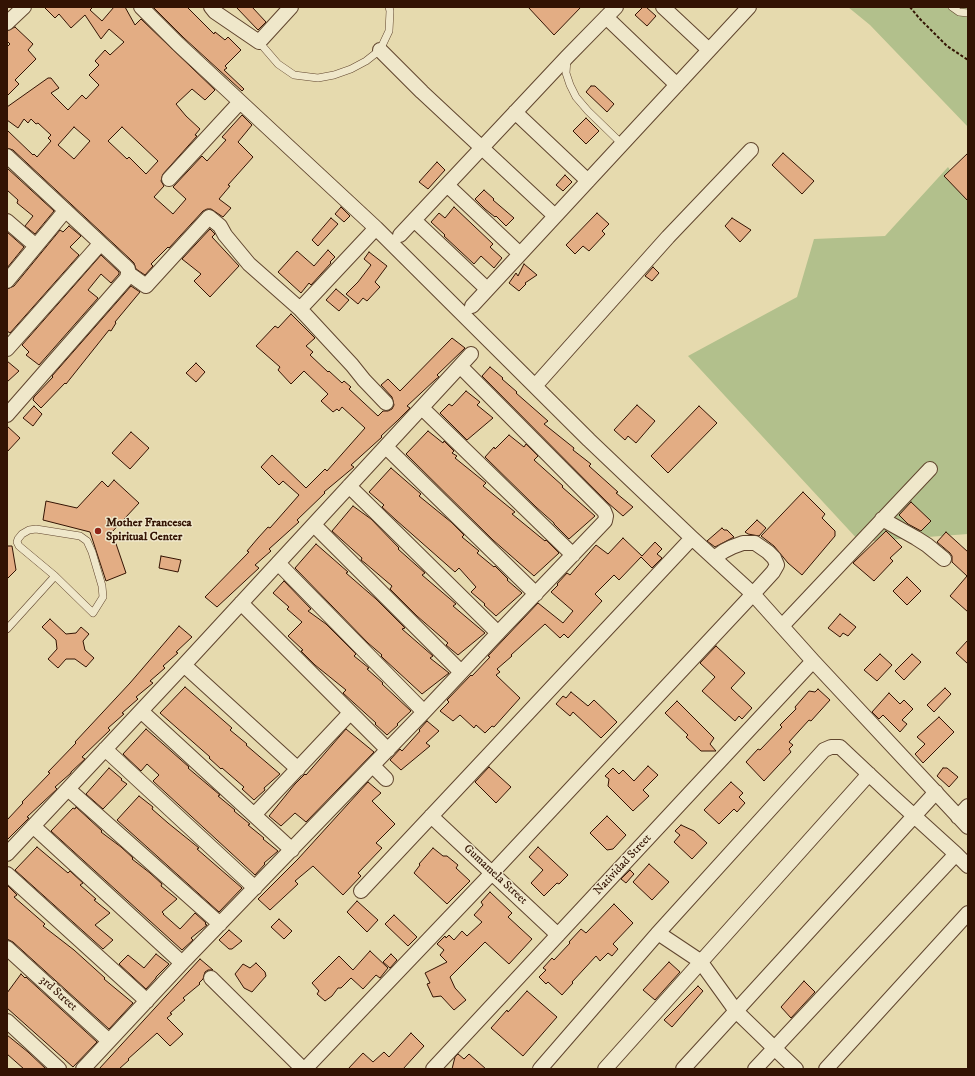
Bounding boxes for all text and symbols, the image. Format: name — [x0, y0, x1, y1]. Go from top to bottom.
place label: Mother Francesca Spiritual Center — [106, 517, 192, 545]
marker: Mother Francesca Spiritual Center — [93, 526, 103, 536]
street label: Natividad Street — [591, 832, 655, 898]
street label: Gumamela Street — [460, 842, 530, 908]
street label: 3rd Street — [36, 973, 80, 1015]

